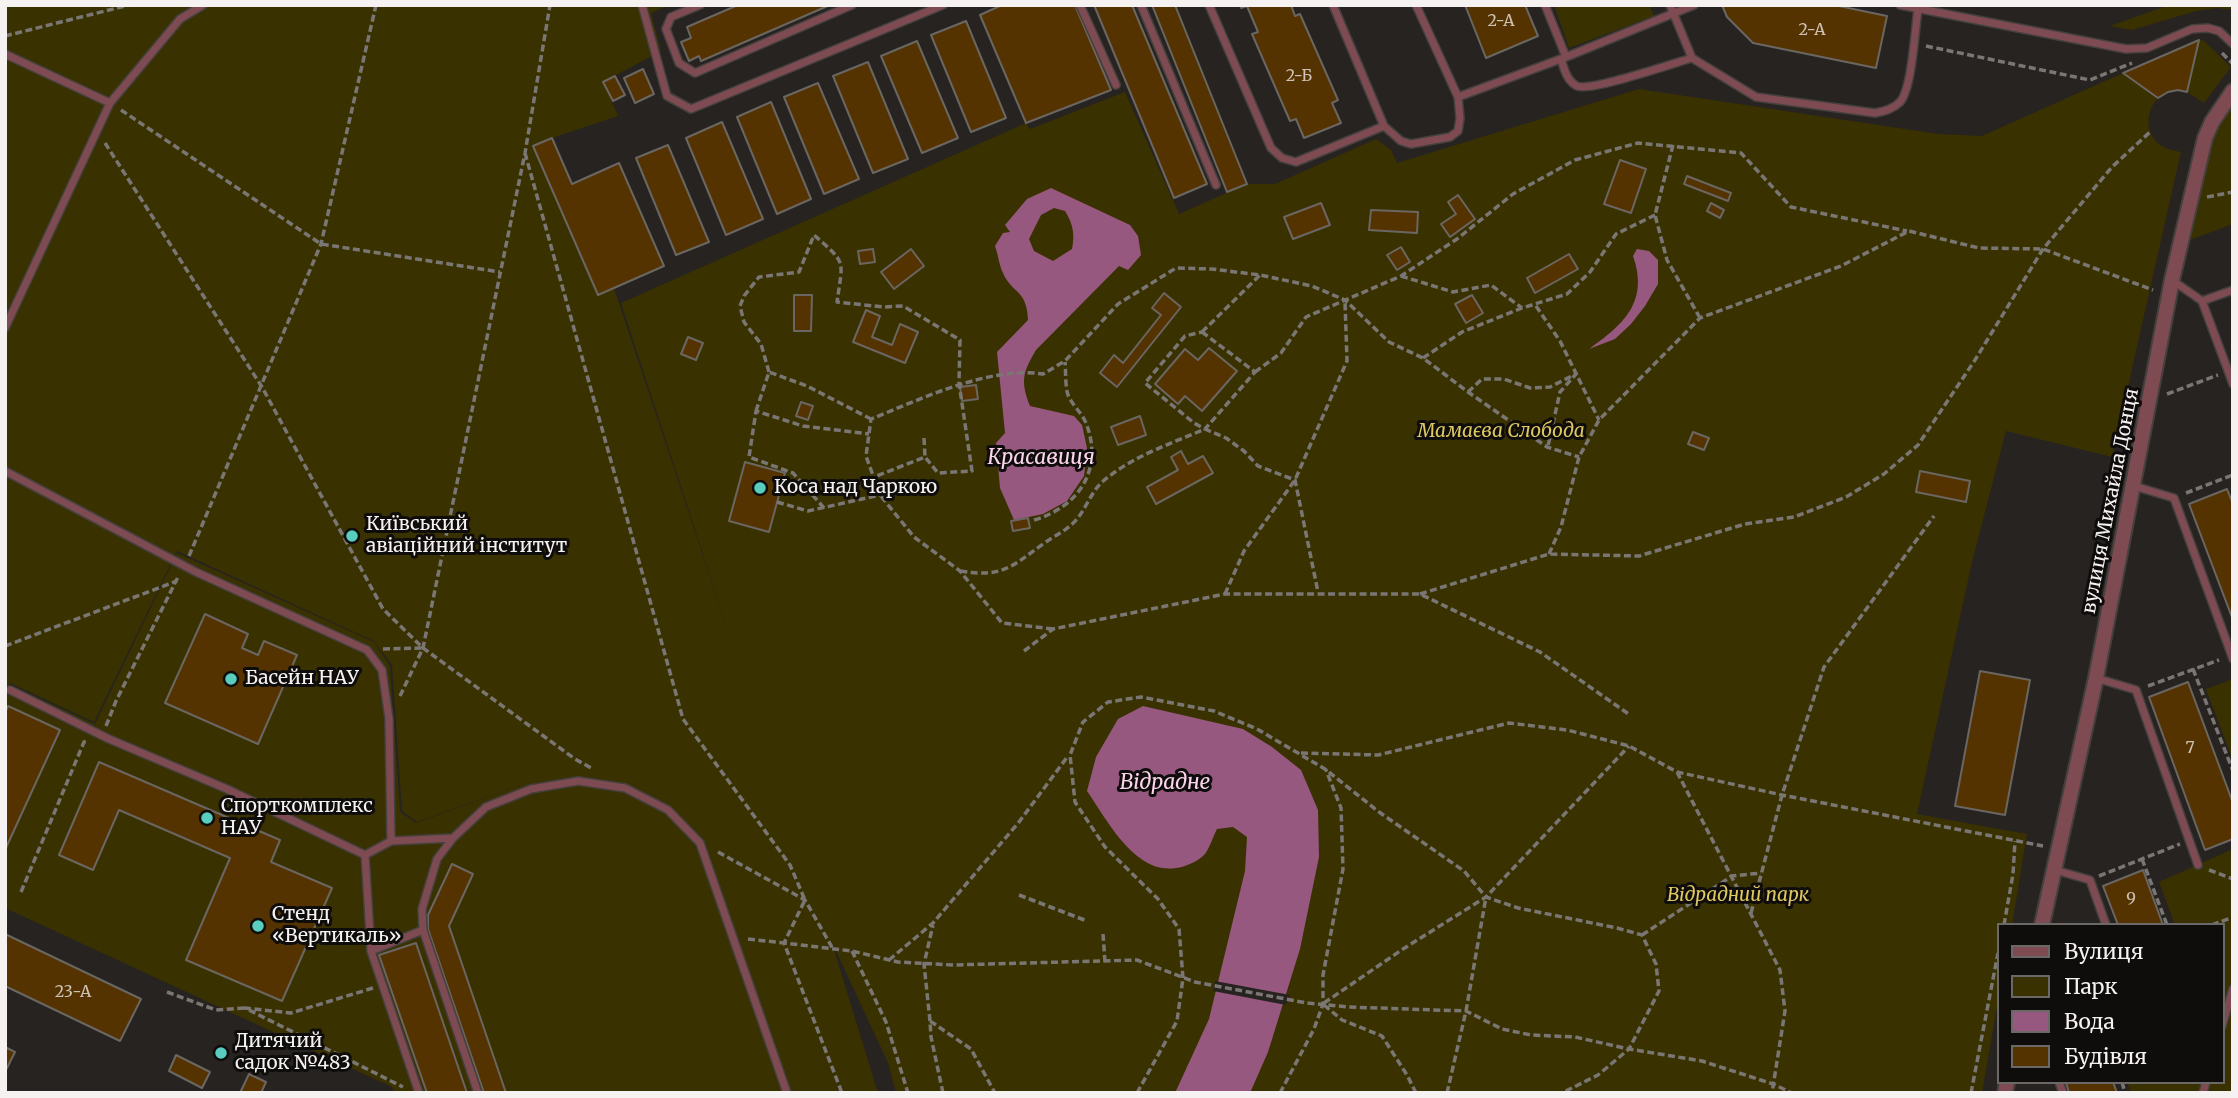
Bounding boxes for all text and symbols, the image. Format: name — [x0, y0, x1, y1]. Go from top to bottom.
house number: 2-А — [1488, 11, 1514, 31]
house number: 2-А — [1799, 20, 1825, 40]
house number: 2-Б — [1286, 66, 1312, 86]
street label: вулиця Михайла Донця — [2078, 386, 2144, 616]
park label: Мамаєва Слобода — [1417, 421, 1585, 443]
water label: Красавиця — [987, 445, 1095, 471]
place label: Коса над Чаркою — [774, 477, 937, 499]
marker: Коса над Чаркою — [752, 480, 768, 496]
place label: Київський авіаційний інститут — [366, 514, 567, 558]
marker: Київський авіаційний інститут — [344, 528, 360, 544]
place label: Басейн НАУ — [245, 668, 359, 690]
marker: Басейн НАУ — [223, 671, 239, 687]
house number: 7 — [2185, 738, 2195, 758]
water label: Відрадне — [1120, 770, 1210, 796]
place label: Спорткомплекс НАУ — [221, 796, 373, 840]
marker: Спорткомплекс НАУ — [199, 810, 215, 826]
park label: Відрадний парк — [1667, 885, 1809, 907]
house number: 9 — [2126, 889, 2136, 909]
place label: Стенд «Вертикаль» — [272, 904, 402, 948]
marker: Стенд «Вертикаль» — [250, 918, 266, 934]
legend — [1996, 923, 2224, 1084]
text: Вулиця — [2064, 938, 2144, 965]
text: Парк — [2064, 973, 2118, 1000]
house number: 23-А — [55, 982, 91, 1002]
text: Вода — [2064, 1008, 2115, 1035]
place label: Дитячий садок №483 — [235, 1031, 351, 1075]
text: Будівля — [2064, 1043, 2147, 1070]
marker: Дитячий садок №483 — [213, 1045, 229, 1061]

